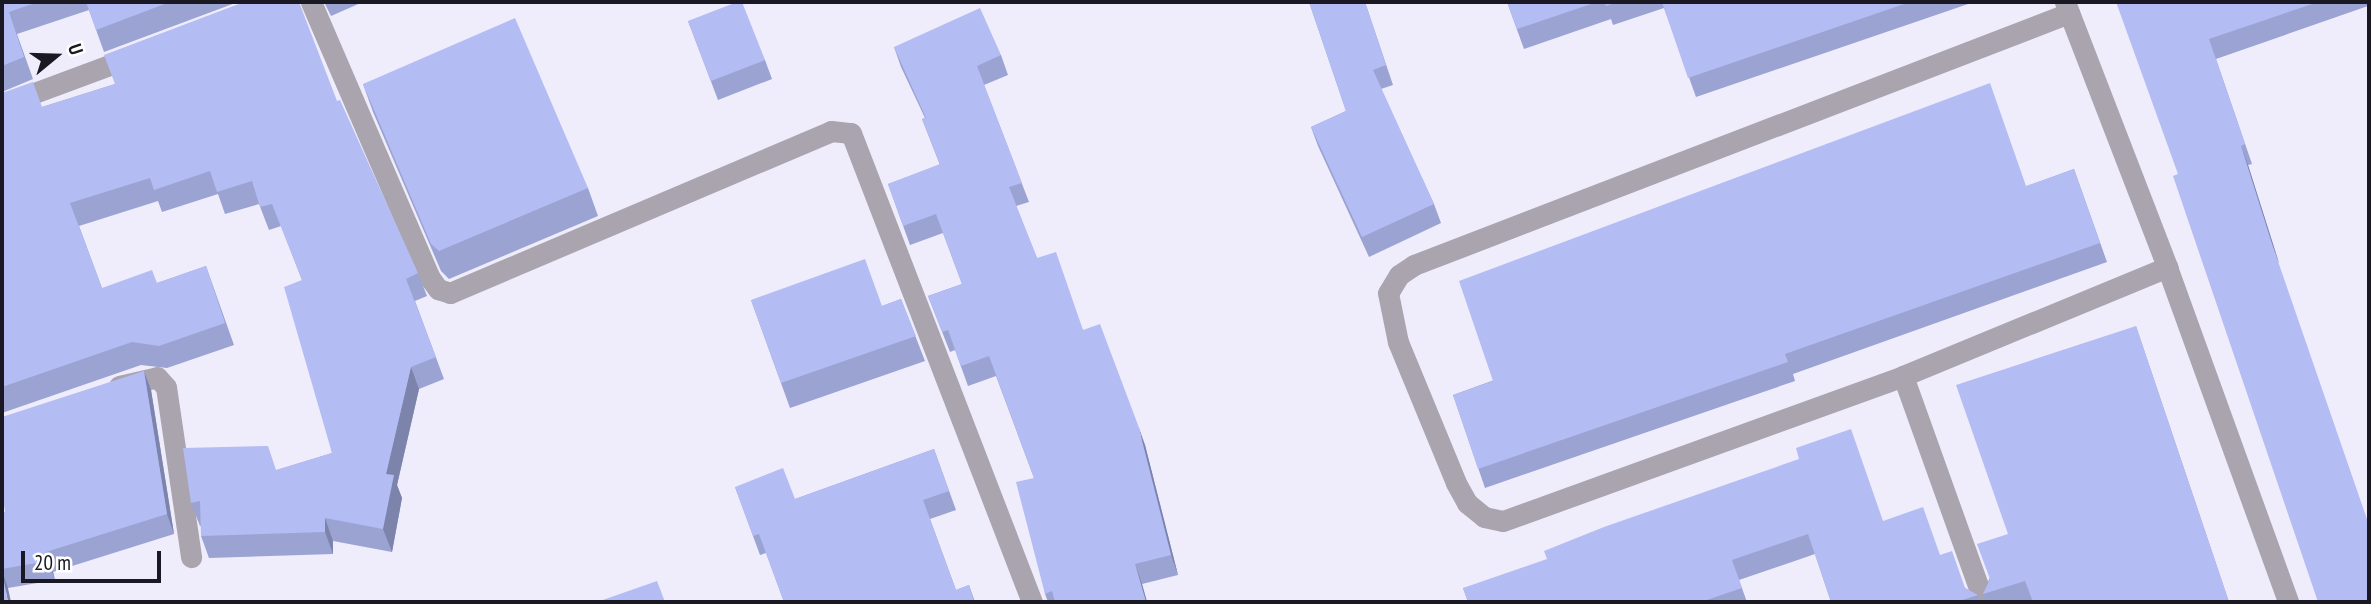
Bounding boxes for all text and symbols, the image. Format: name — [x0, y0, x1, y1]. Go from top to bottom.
north arrow — [21, 21, 91, 91]
text: U — [63, 41, 89, 58]
scale bar — [24, 538, 164, 582]
text: 20 m — [34, 549, 71, 576]

